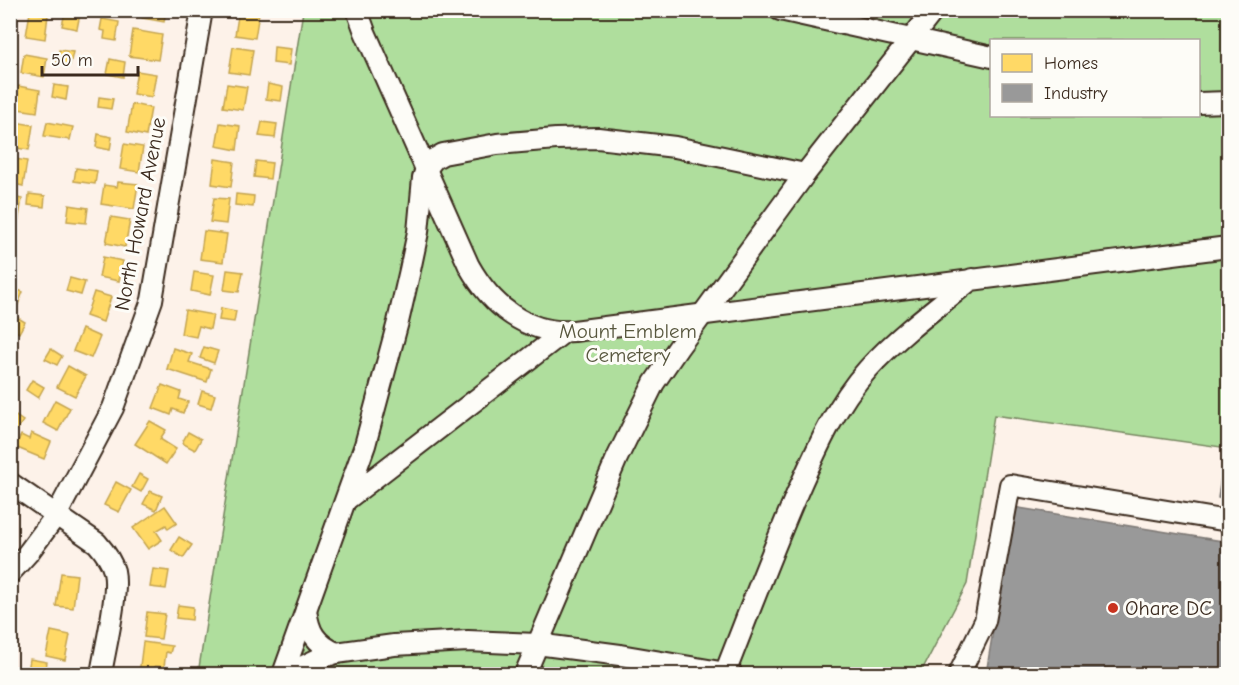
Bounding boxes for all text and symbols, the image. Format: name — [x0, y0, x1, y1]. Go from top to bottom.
scale bar — [42, 39, 138, 77]
legend — [990, 39, 1200, 117]
text: 50 m — [51, 50, 93, 71]
text: Homes — [1044, 53, 1098, 74]
text: Industry — [1044, 83, 1109, 104]
street label: North Howard Avenue — [109, 115, 171, 313]
park label: Mount Emblem Cemetery — [559, 319, 697, 367]
place label: Ohare DC — [1125, 596, 1212, 620]
marker: Ohare DC — [1106, 601, 1120, 615]

